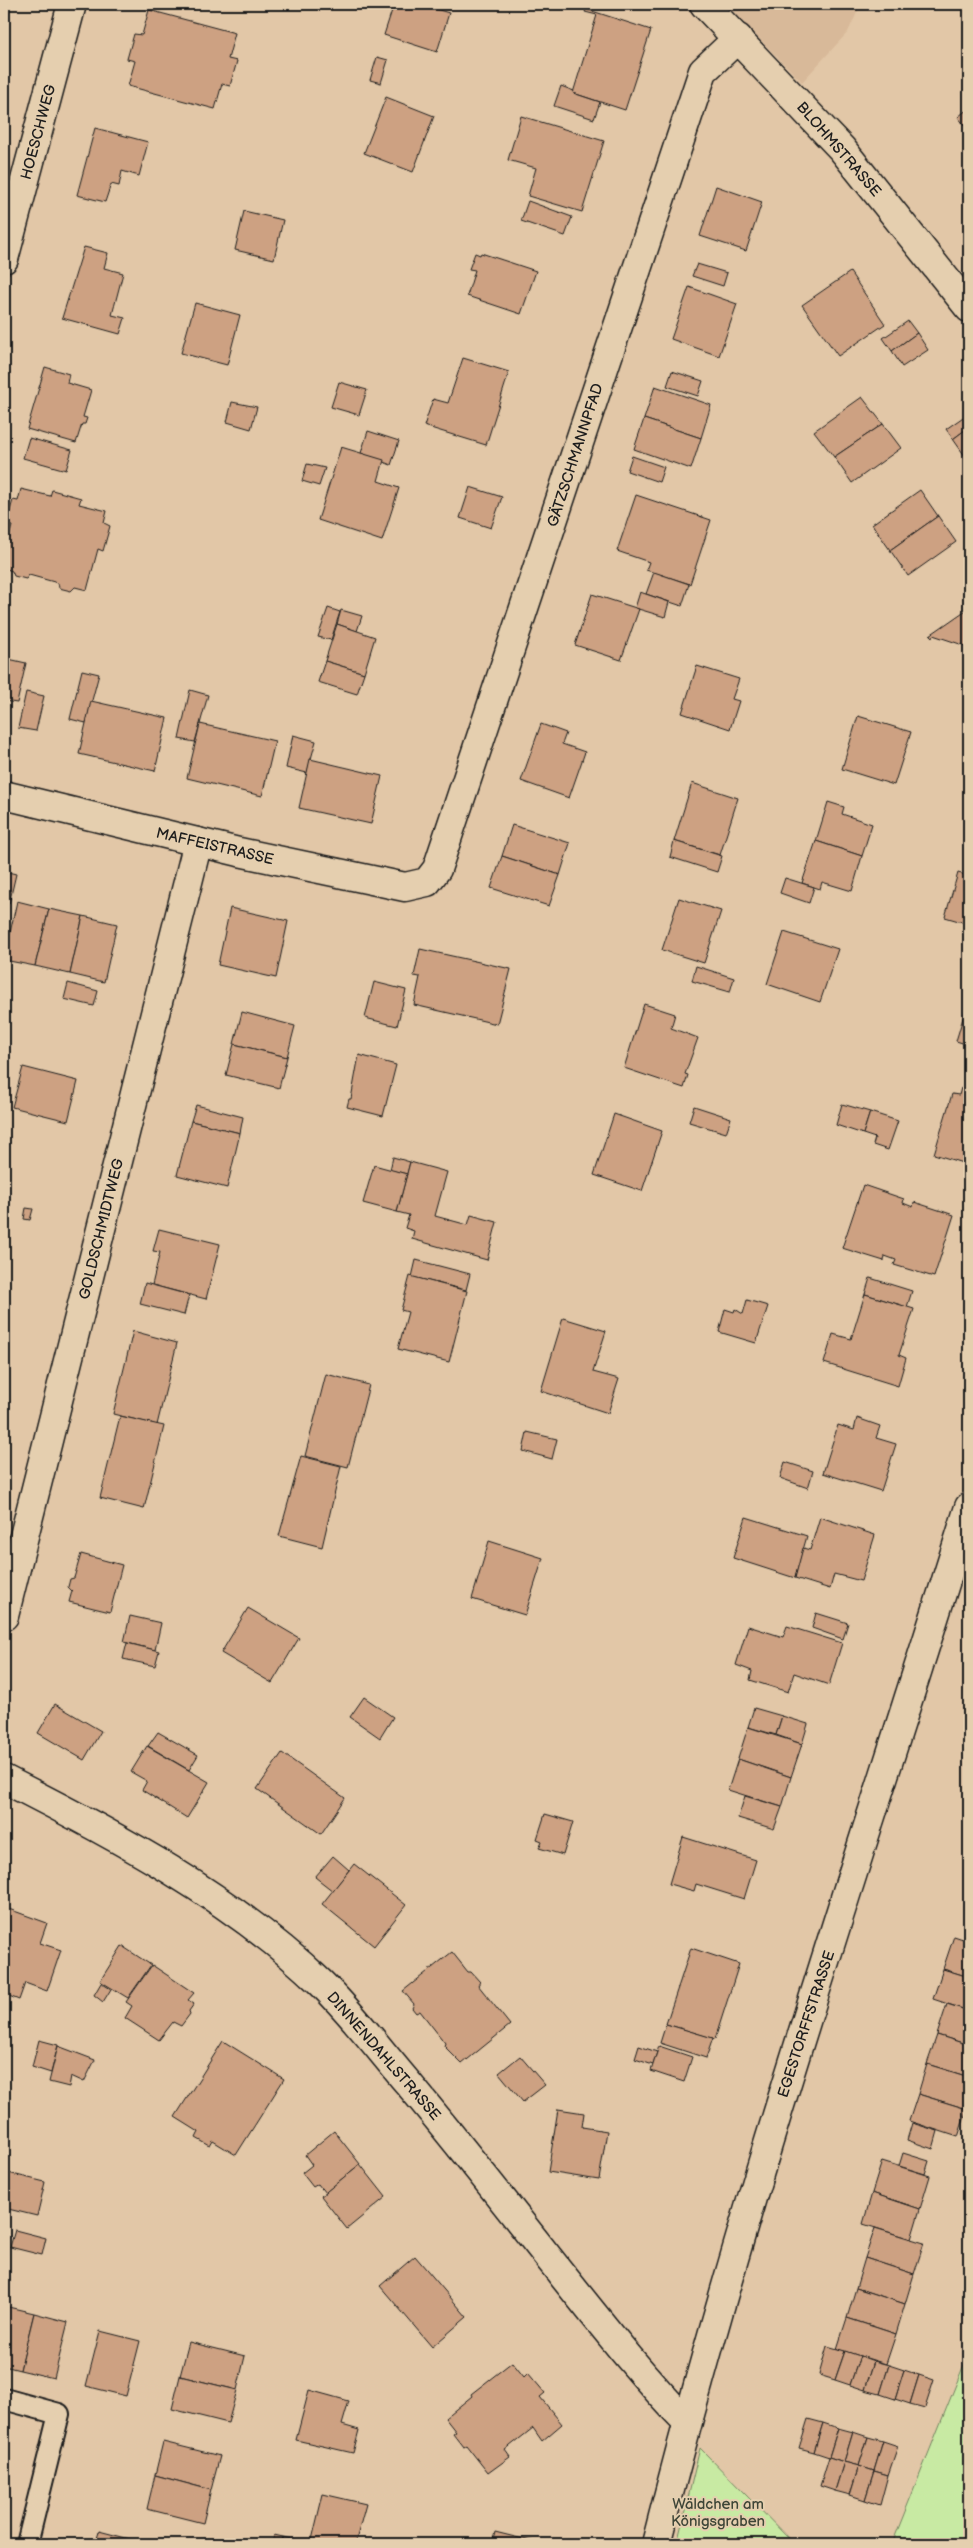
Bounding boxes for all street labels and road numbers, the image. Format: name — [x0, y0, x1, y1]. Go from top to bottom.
street label: HOESCHWEG — [17, 82, 60, 182]
street label: BLOHMSTRASSE — [792, 98, 885, 201]
street label: GÄTZSCHMANNPFAD — [543, 381, 608, 529]
street label: MAFFEISTRASSE — [154, 824, 276, 869]
street label: GOLDSCHMIDTWEG — [75, 1157, 128, 1301]
street label: EGESTORFFSTRASSE — [774, 1948, 839, 2100]
street label: DINNENDAHLSTRASSE — [323, 1988, 445, 2125]

